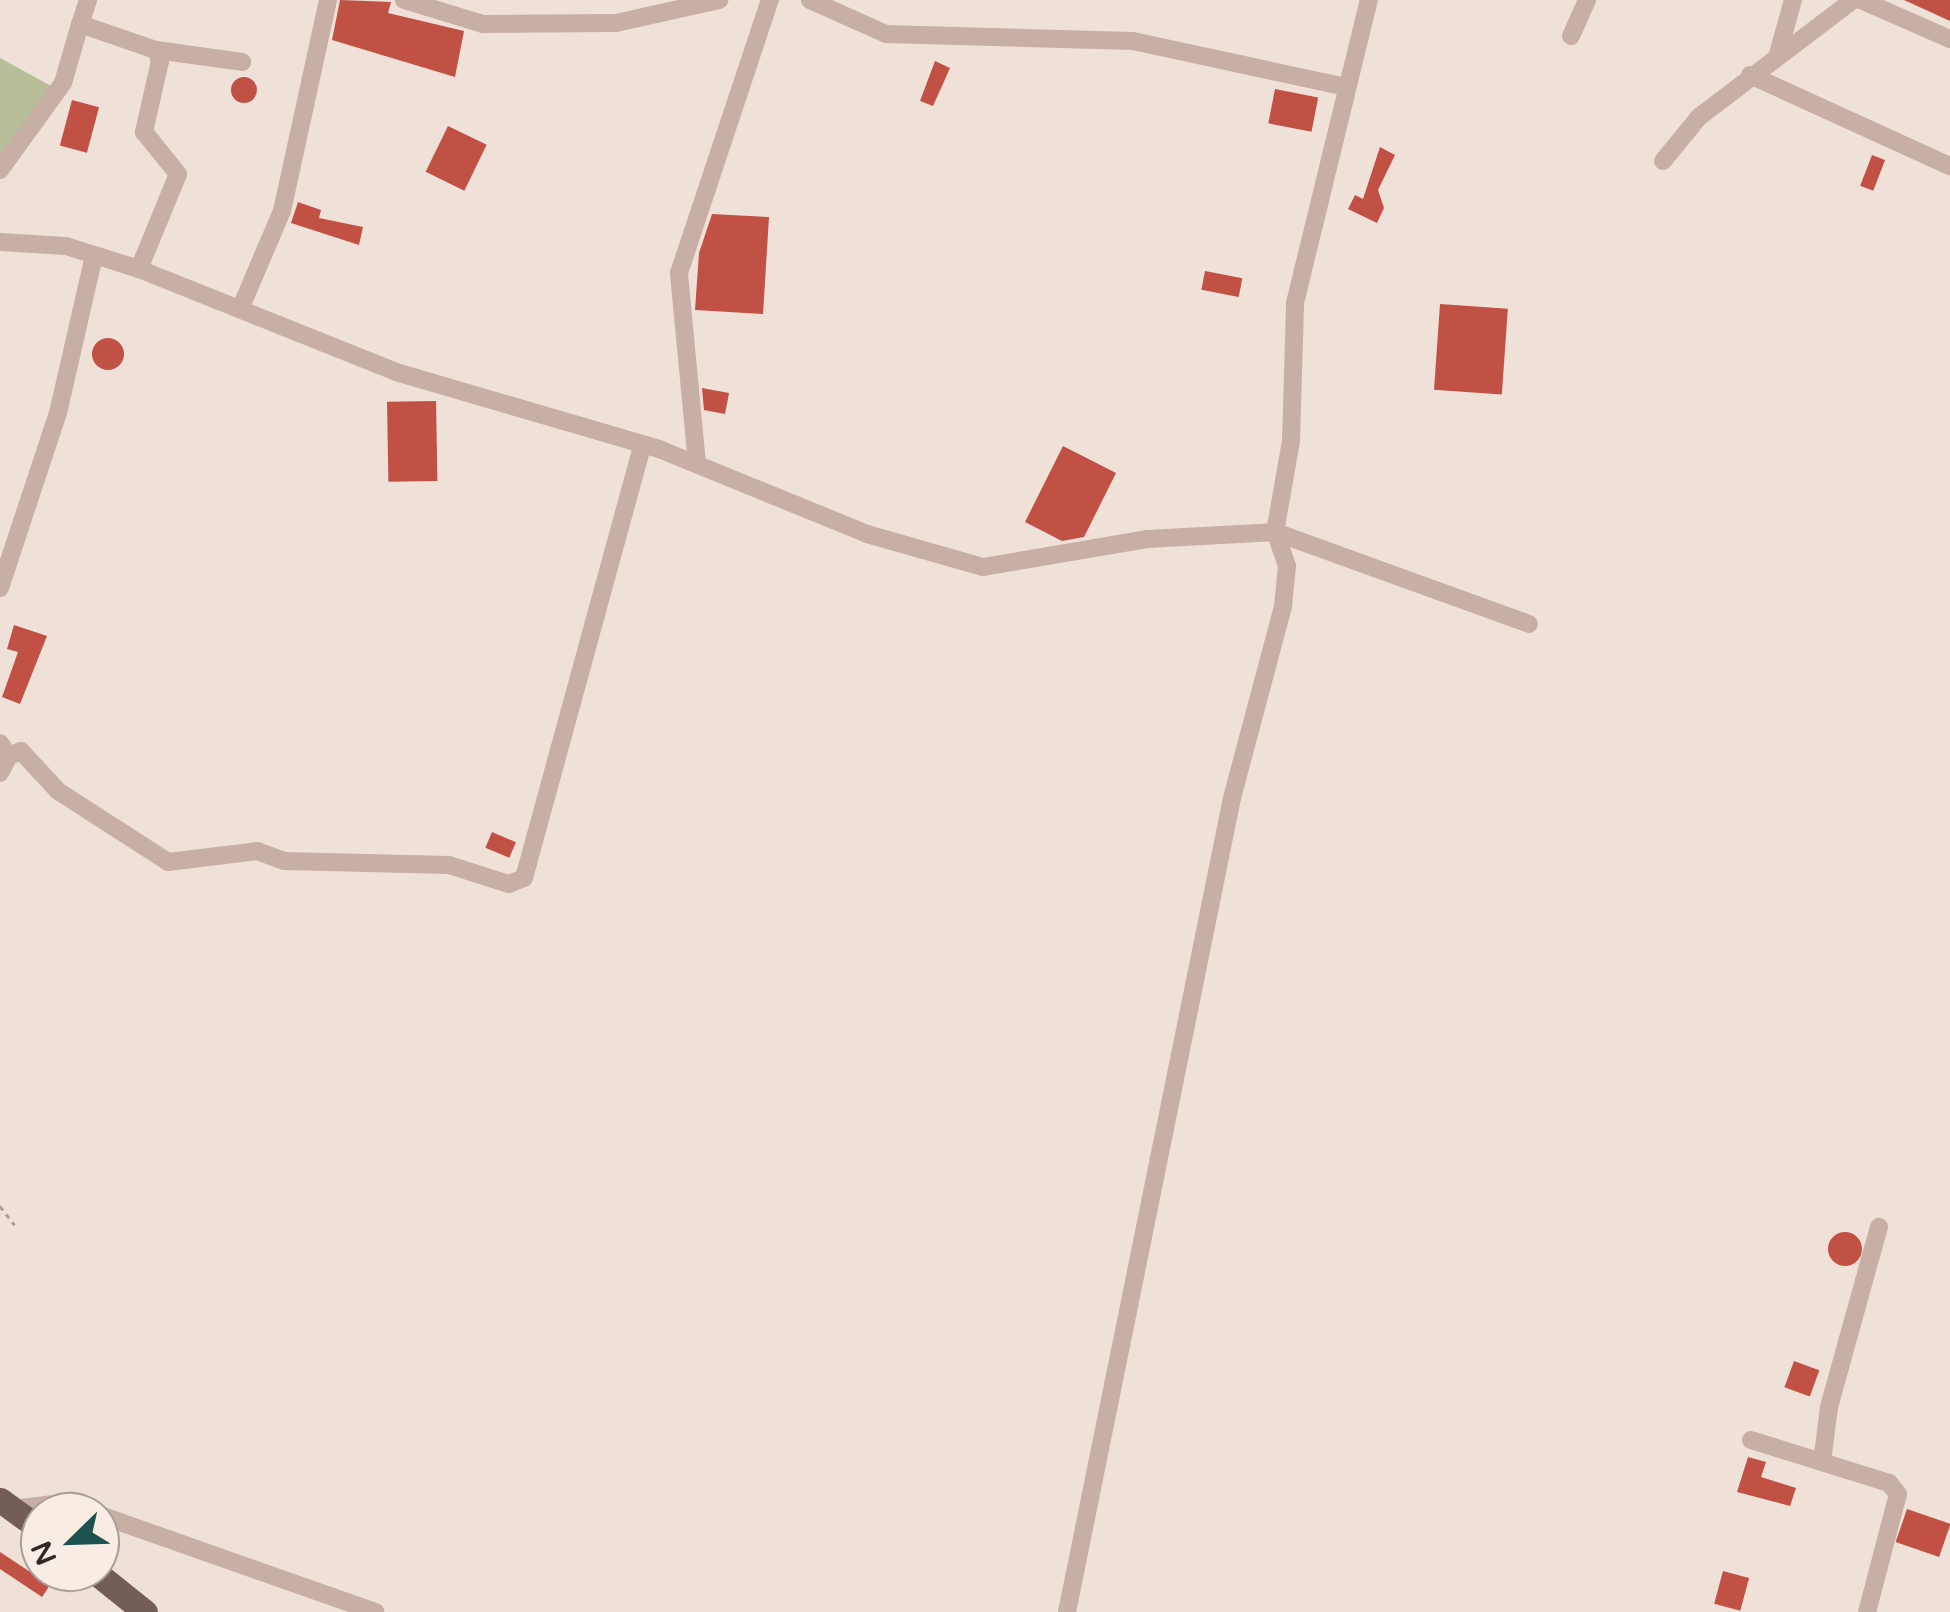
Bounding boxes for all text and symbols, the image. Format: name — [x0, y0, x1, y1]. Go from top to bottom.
north arrow — [20, 1492, 120, 1592]
text: N — [24, 1536, 64, 1570]

